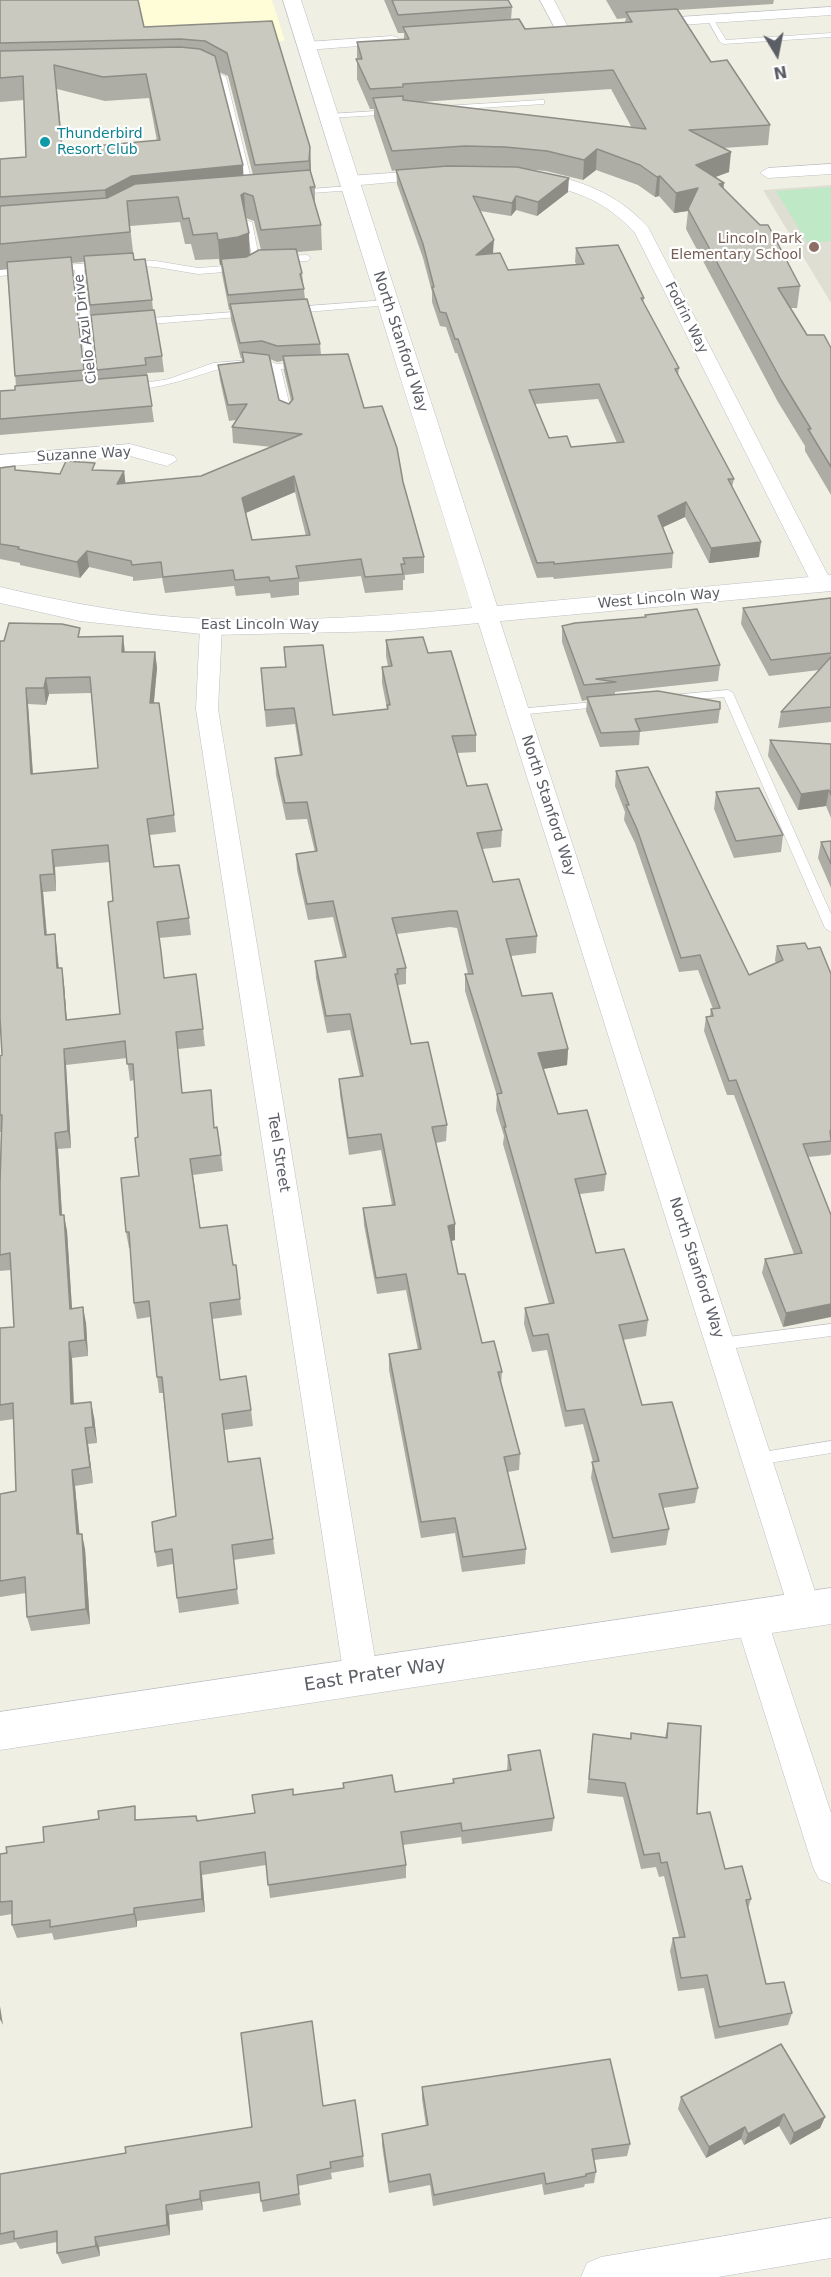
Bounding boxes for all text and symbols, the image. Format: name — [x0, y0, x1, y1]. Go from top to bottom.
north arrow — [747, 24, 807, 84]
text: N — [772, 62, 788, 83]
place label: Thunderbird Resort Club — [57, 126, 143, 158]
marker: Thunderbird Resort Club — [38, 135, 52, 149]
place label: Lincoln Park Elementary School — [670, 231, 802, 264]
marker: Lincoln Park Elementary School — [807, 240, 821, 254]
street label: North Stanford Way — [369, 269, 431, 415]
street label: Cielo Azul Drive — [71, 273, 101, 385]
street label: Fodrin Way — [661, 280, 711, 356]
street label: Suzanne Way — [36, 444, 132, 466]
street label: West Lincoln Way — [597, 585, 721, 613]
street label: East Lincoln Way — [201, 617, 319, 633]
street label: North Stanford Way — [517, 733, 579, 879]
street label: Teel Street — [263, 1112, 293, 1194]
street label: North Stanford Way — [665, 1195, 727, 1341]
street label: East Prater Way — [303, 1653, 447, 1697]

